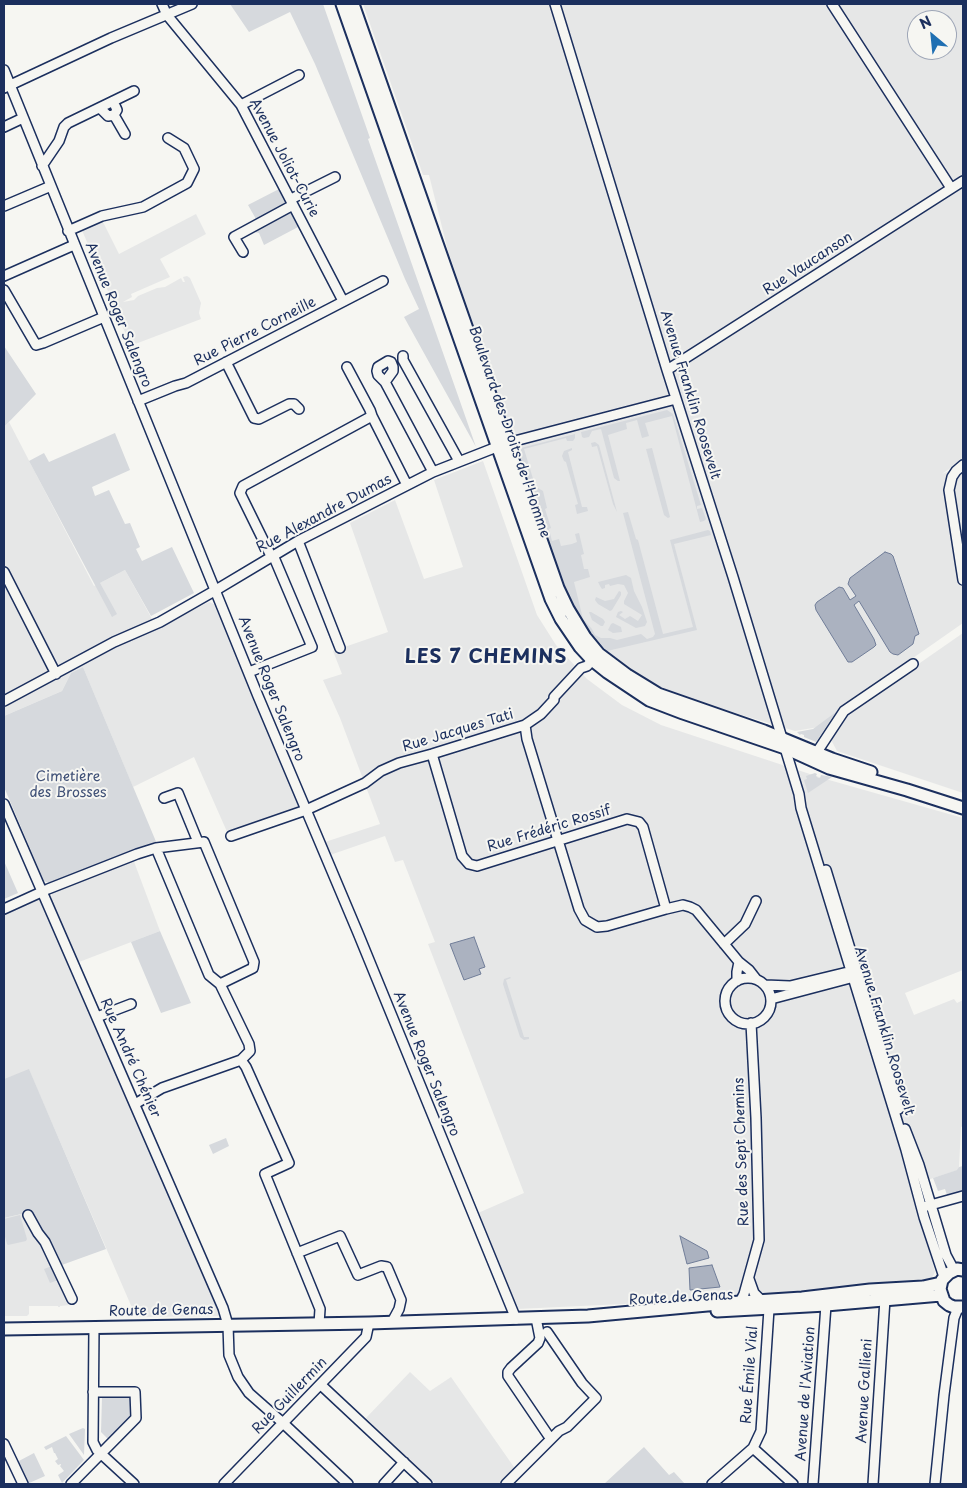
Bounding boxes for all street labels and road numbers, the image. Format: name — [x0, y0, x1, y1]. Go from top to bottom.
street label: Avenue Joliot-Curie — [246, 96, 322, 220]
street label: Rue Vaucanson — [760, 229, 856, 299]
street label: Avenue Roger Salengro — [81, 240, 155, 390]
street label: Rue Pierre Corneille — [191, 294, 319, 370]
street label: Avenue Franklin Roosevelt — [656, 308, 724, 482]
street label: Boulevard des Droits de l'Homme — [465, 324, 553, 540]
street label: Rue Alexandre Dumas — [253, 471, 395, 557]
street label: Avenue Roger Salengro — [234, 614, 308, 764]
street label: Rue Jacques Tati — [400, 706, 516, 756]
street label: Rue Frédéric Rossif — [485, 802, 613, 856]
street label: Avenue Franklin Roosevelt — [850, 944, 918, 1118]
street label: Avenue Roger Salengro — [389, 989, 463, 1139]
street label: Rue André Chénier — [96, 996, 164, 1120]
street label: Rue des Sept Chemins — [731, 1077, 753, 1227]
street label: Route de Genas — [628, 1287, 734, 1309]
street label: Route de Genas — [109, 1302, 213, 1320]
street label: Rue Émile Vial — [738, 1325, 762, 1425]
street label: Avenue de l'Aviation — [793, 1326, 819, 1462]
street label: Avenue Gallieni — [854, 1338, 876, 1444]
street label: Rue Guillermin — [249, 1354, 331, 1438]

